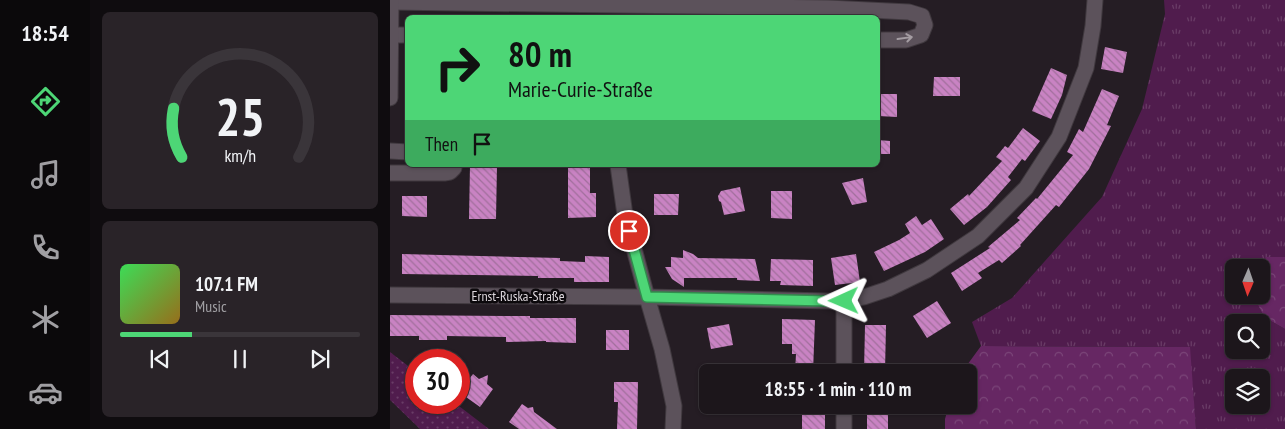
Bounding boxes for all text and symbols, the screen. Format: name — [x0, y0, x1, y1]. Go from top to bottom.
text: 18:54 — [21, 19, 69, 47]
text: 80 m — [508, 31, 572, 77]
one-way arrow — [896, 33, 912, 43]
icon: right — [425, 35, 490, 100]
text: Marie-Curie-Straße — [508, 75, 653, 103]
text: 25 — [215, 83, 265, 150]
icon: directions — [28, 84, 63, 119]
icon: arrive — [468, 130, 496, 158]
text: Then — [425, 132, 458, 156]
text: km/h — [224, 144, 256, 167]
icon: music — [28, 157, 63, 192]
pin — [608, 210, 650, 252]
icon: arrive — [615, 217, 643, 245]
icon: phone — [28, 230, 63, 265]
north arrow — [1225, 259, 1270, 304]
map controls — [1225, 259, 1270, 414]
text: 107.1 FM — [195, 272, 258, 296]
position arrow — [817, 274, 869, 326]
street label: Ernst-Ruska-Straße — [472, 287, 565, 305]
text: Music — [195, 296, 227, 316]
icon: climate — [28, 302, 63, 337]
button: search — [1225, 314, 1270, 359]
icon: previous — [146, 345, 174, 373]
icon: pause — [226, 345, 254, 373]
icon: next — [306, 345, 334, 373]
speed limit sign: 30 — [405, 349, 470, 414]
button: layers — [1225, 369, 1270, 414]
icon: car — [28, 375, 63, 410]
text: 18:55 · 1 min · 110 m — [765, 377, 911, 401]

